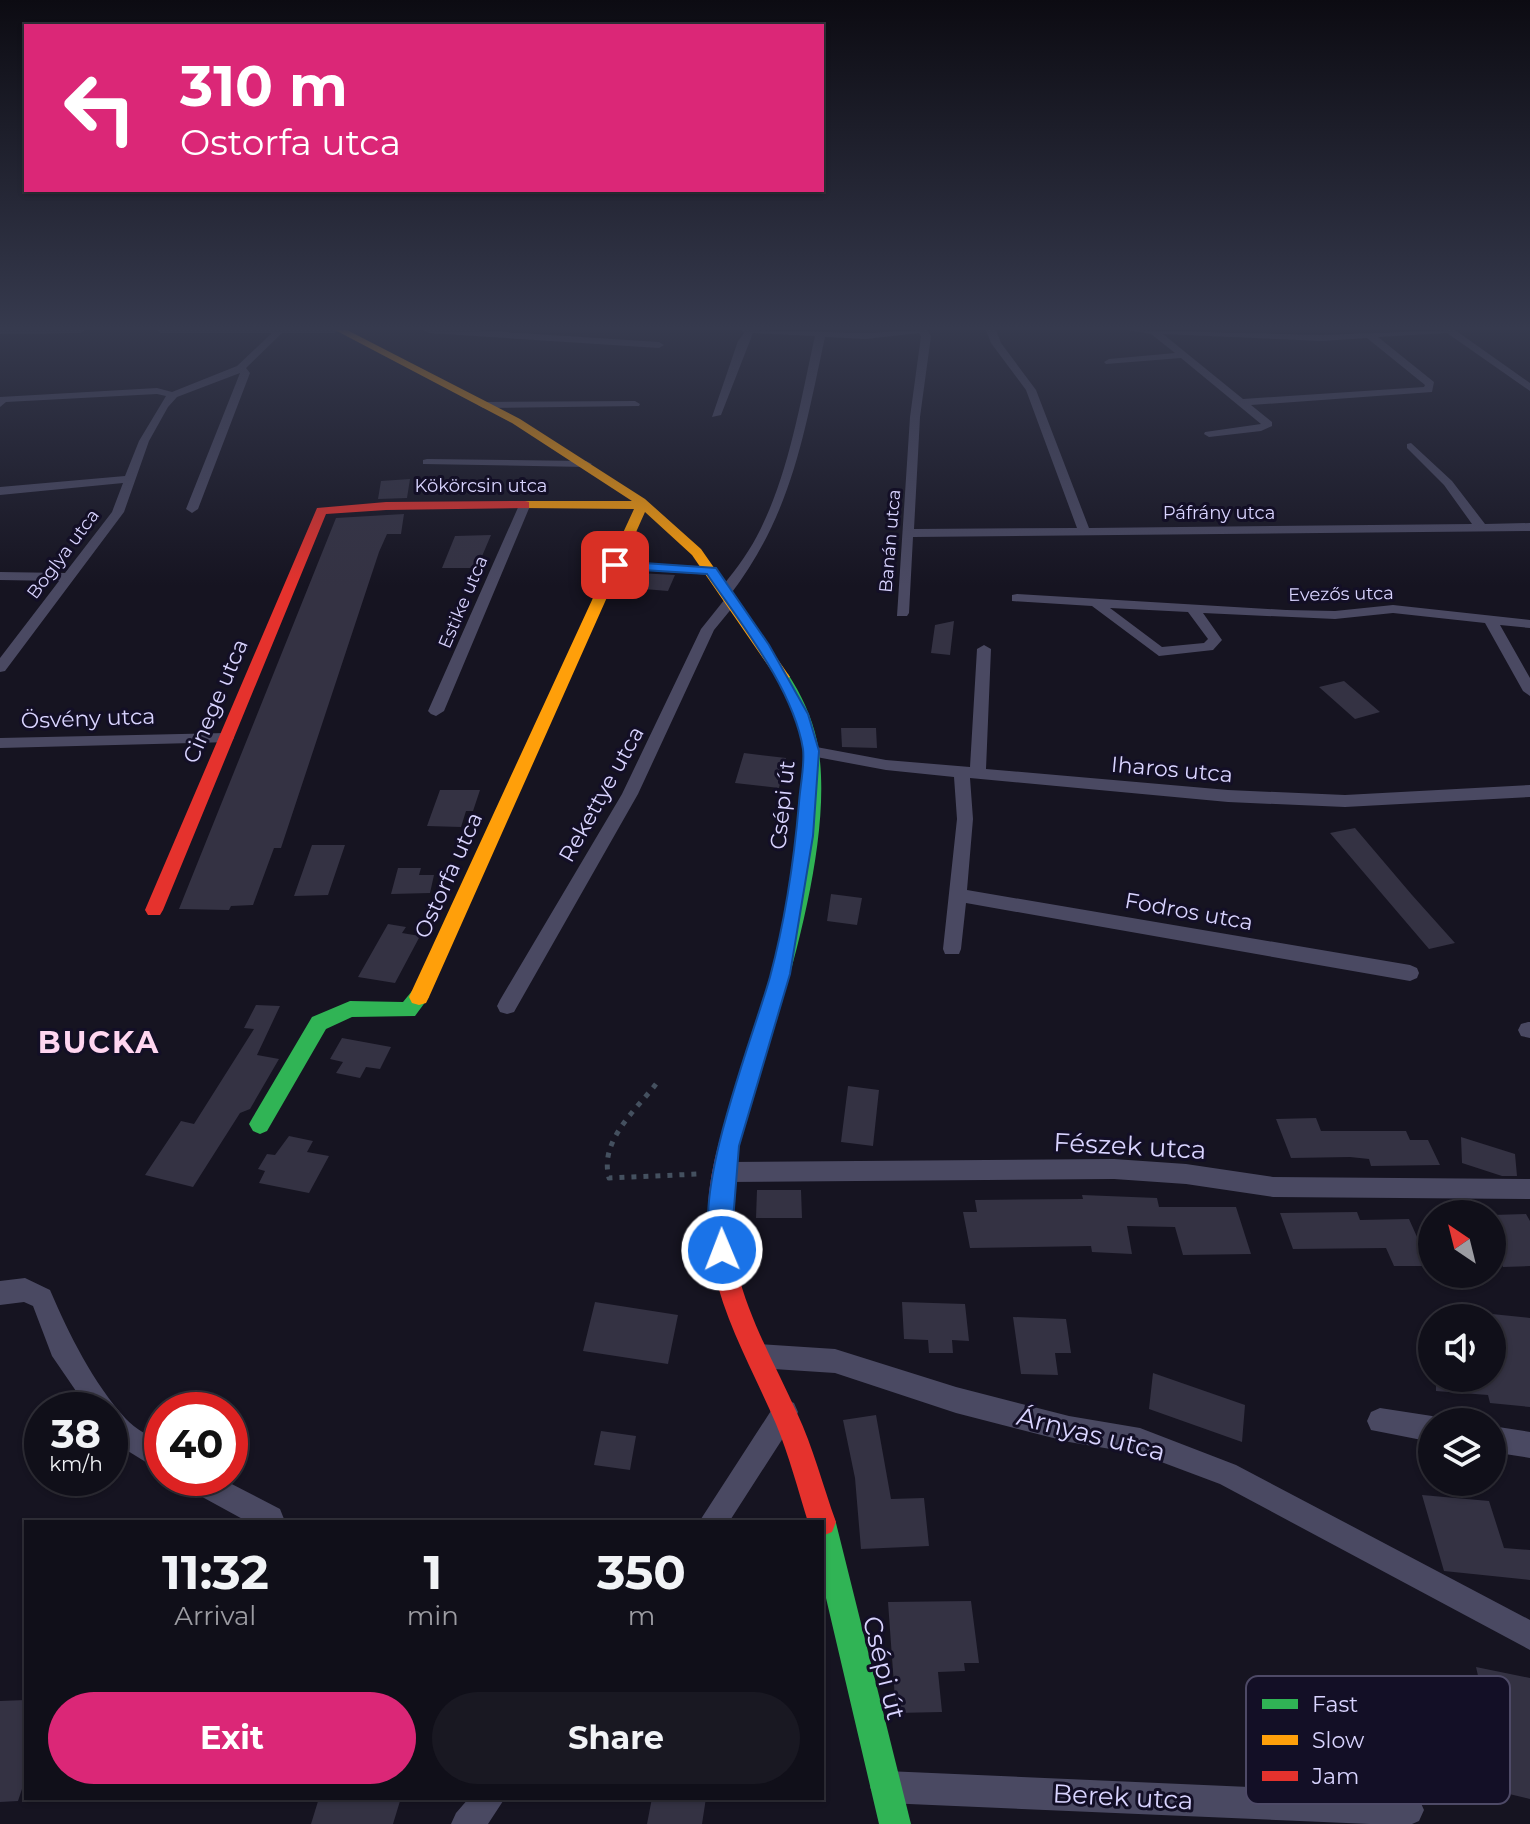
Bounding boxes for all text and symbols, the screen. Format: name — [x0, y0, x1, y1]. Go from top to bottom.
text: 310 m — [180, 52, 348, 120]
icon: left — [48, 56, 152, 160]
text: Ostorfa utca — [180, 120, 401, 164]
street label: Kökörcsin utca — [415, 475, 547, 497]
street label: Banán utca — [875, 488, 905, 594]
street label: Páfrány utca — [1163, 502, 1275, 524]
street label: Boglya utca — [22, 505, 104, 603]
pin — [581, 531, 649, 599]
icon: arrive — [593, 543, 637, 587]
street label: Estike utca — [434, 552, 492, 652]
street label: Evezős utca — [1288, 582, 1394, 606]
street label: Cinege utca — [177, 635, 254, 767]
street label: Ösvény utca — [20, 703, 156, 734]
street label: Rekettye utca — [553, 722, 650, 867]
street label: Iharos utca — [1110, 751, 1234, 788]
street label: Csépi út — [764, 759, 801, 851]
street label: Ostorfa utca — [409, 808, 488, 942]
street label: Fodros utca — [1123, 887, 1255, 936]
district label: BUCKA — [38, 1024, 160, 1061]
street label: Fészek utca — [1053, 1126, 1207, 1166]
north arrow — [1418, 1200, 1506, 1288]
map controls — [1418, 1200, 1506, 1496]
position arrow — [680, 1208, 764, 1292]
button: sound — [1418, 1304, 1506, 1392]
speed limit sign: 40 — [144, 1392, 248, 1496]
street label: Árnyas utca — [1013, 1400, 1169, 1468]
button: layers — [1418, 1408, 1506, 1496]
text: 38 — [51, 1409, 101, 1458]
text: km/h — [49, 1452, 103, 1476]
text: 11:32 — [162, 1543, 269, 1601]
text: 1 — [423, 1543, 442, 1601]
text: 350 — [597, 1543, 686, 1601]
text: Arrival — [174, 1600, 256, 1632]
text: min — [407, 1600, 459, 1632]
text: m — [628, 1600, 655, 1632]
street label: Csépi út — [856, 1613, 912, 1723]
legend — [1246, 1676, 1510, 1804]
text: Fast — [1312, 1691, 1358, 1718]
button: Exit — [48, 1692, 416, 1784]
button: Share — [432, 1692, 800, 1784]
text: Slow — [1312, 1727, 1365, 1754]
text: Jam — [1311, 1763, 1359, 1790]
street label: Berek utca — [1052, 1777, 1194, 1817]

